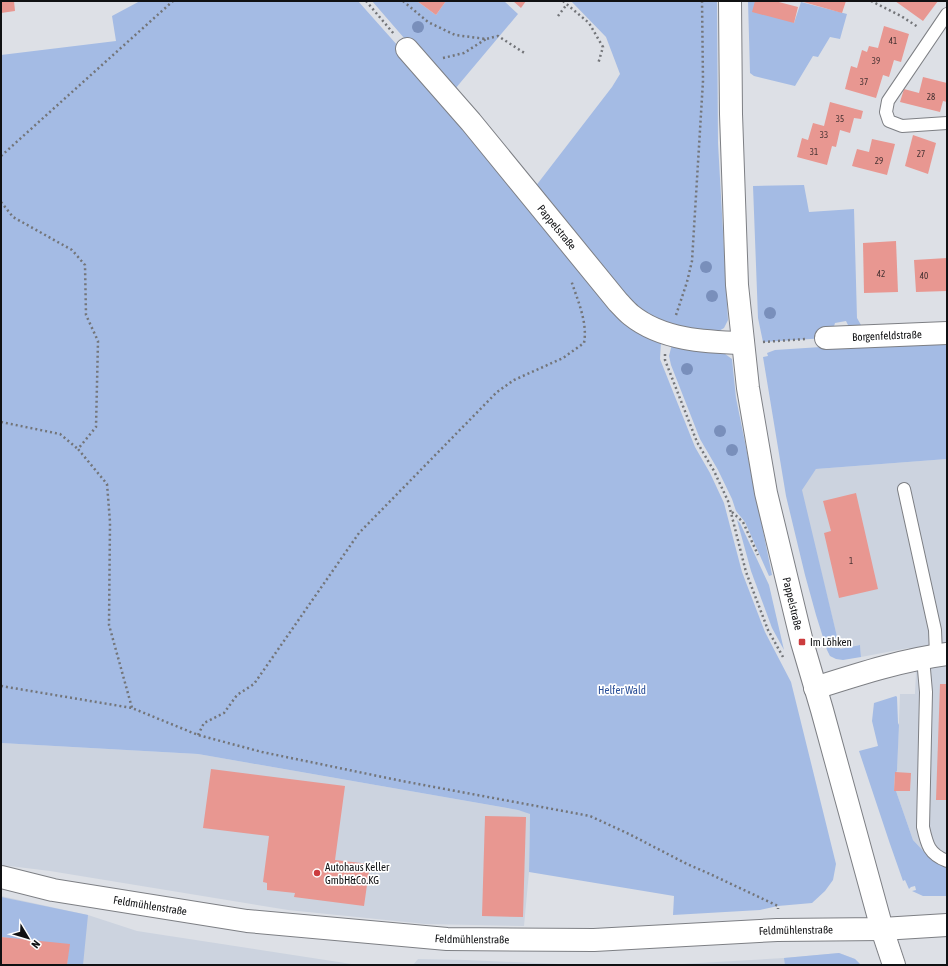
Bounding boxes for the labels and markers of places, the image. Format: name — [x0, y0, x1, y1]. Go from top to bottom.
place label: Im Löhken — [810, 636, 852, 648]
marker: Im Löhken — [797, 637, 807, 647]
place label: Autohaus Keller GmbH&Co.KG — [325, 861, 390, 886]
marker: Autohaus Keller GmbH&Co.KG — [312, 868, 322, 878]

